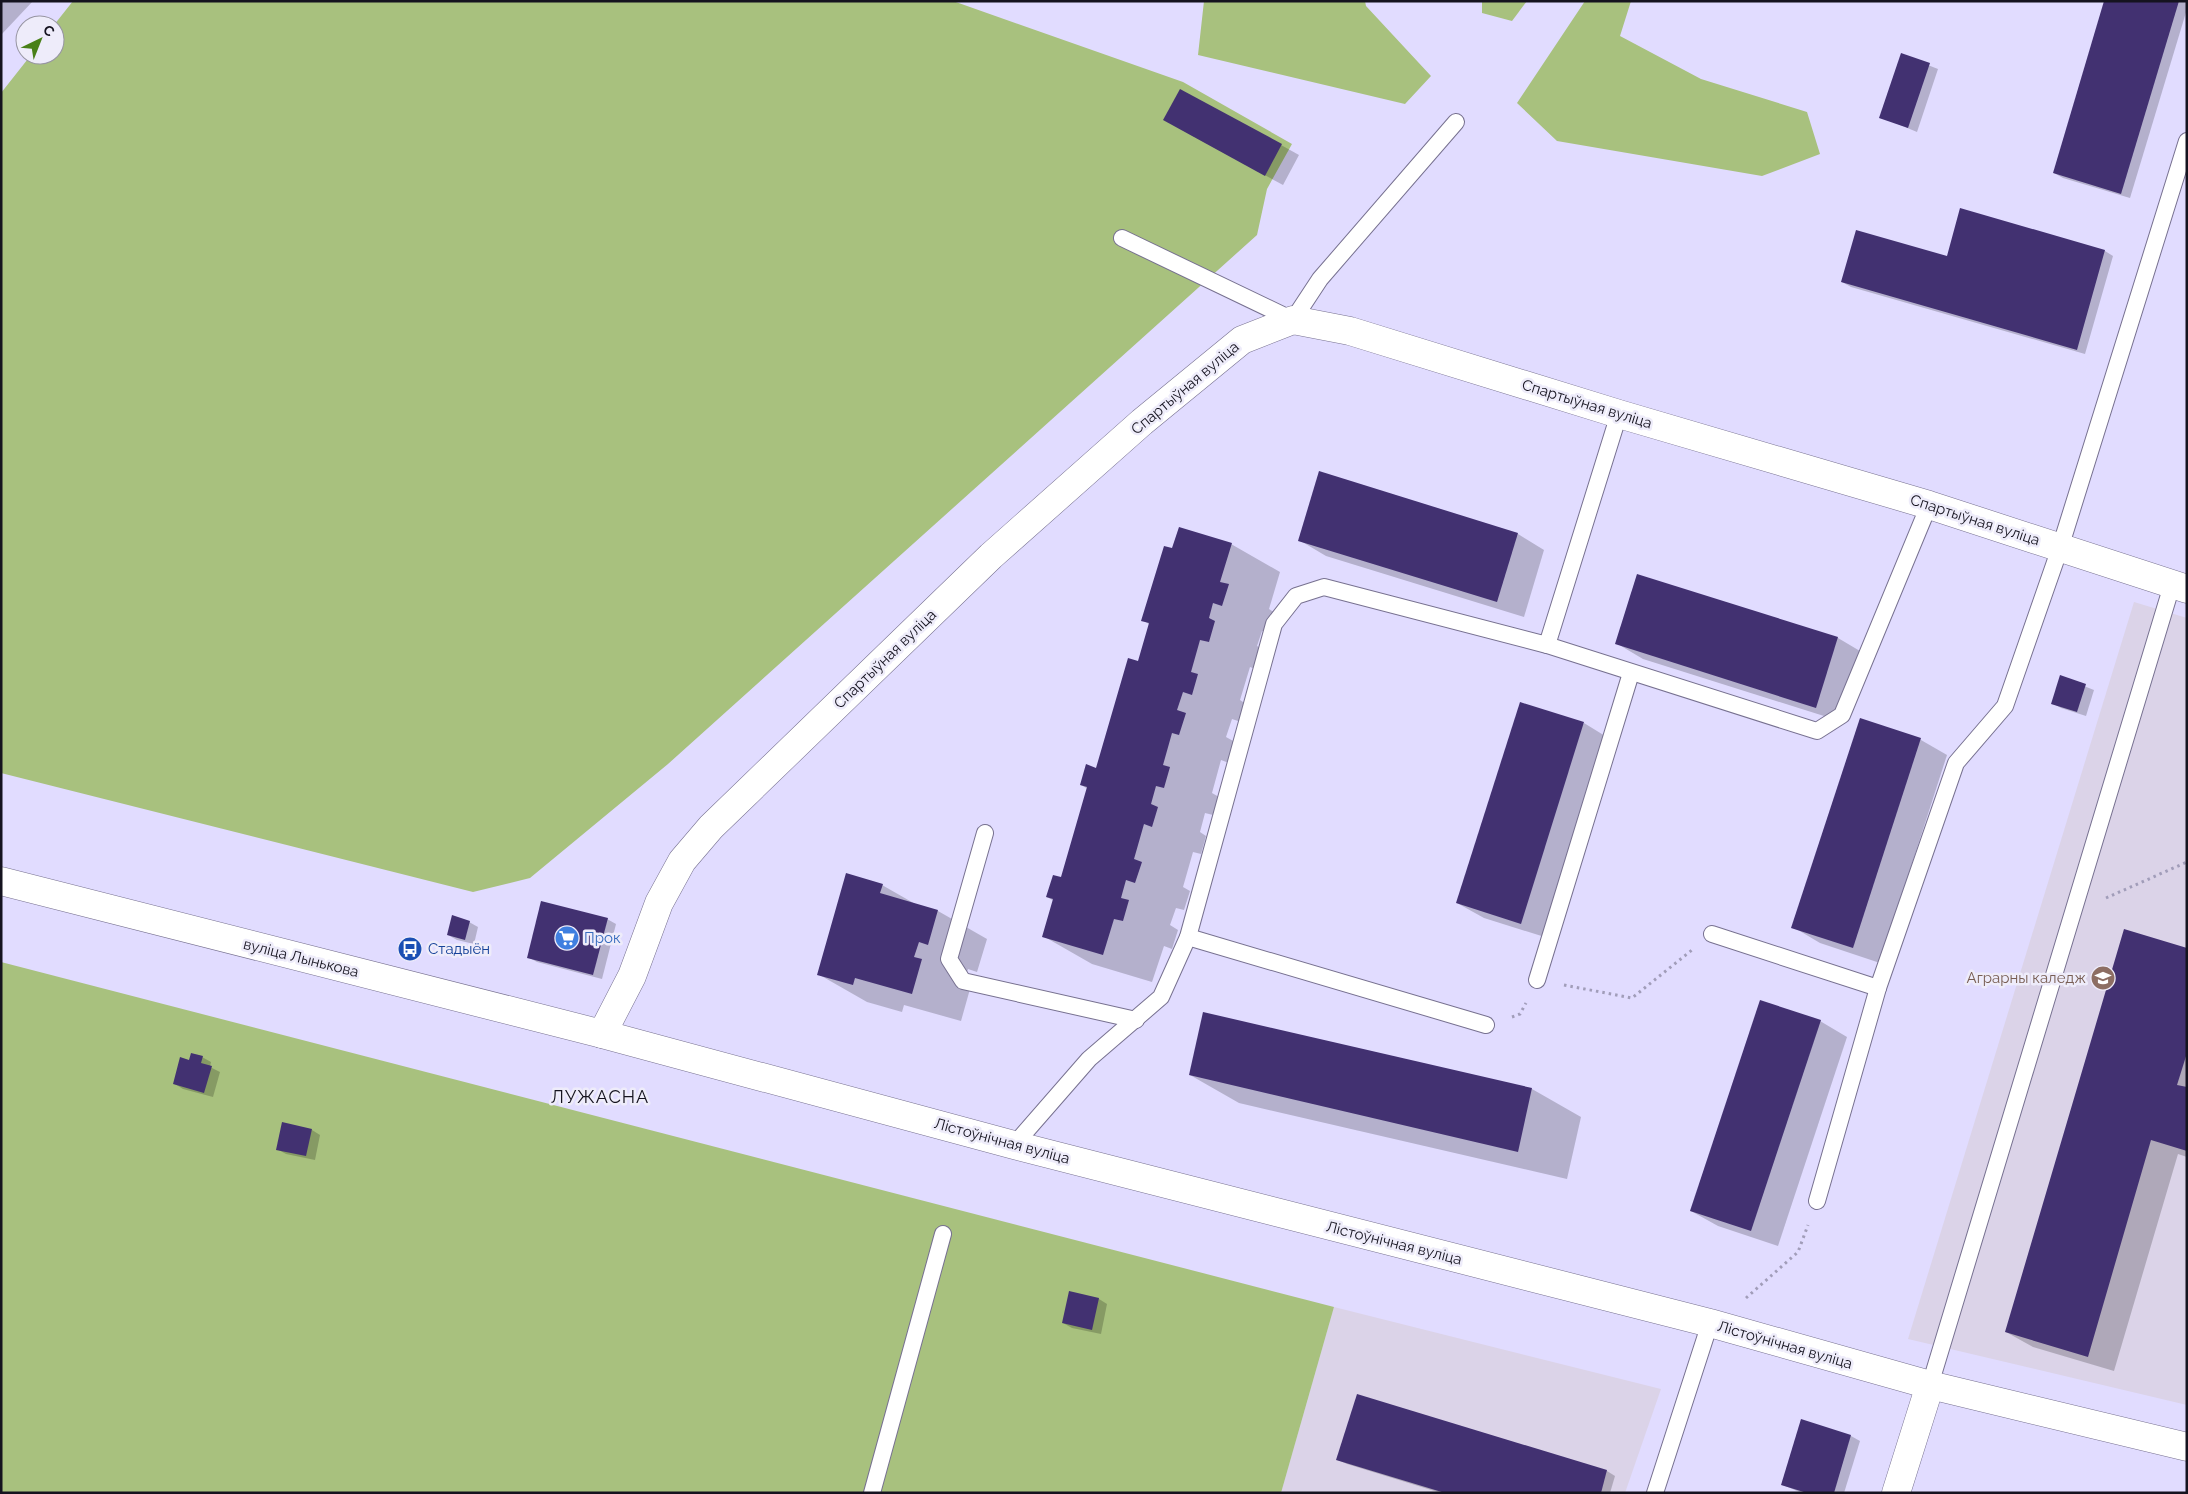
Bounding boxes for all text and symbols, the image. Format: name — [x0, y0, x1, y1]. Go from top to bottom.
north arrow — [15, 15, 65, 65]
text: С — [40, 21, 58, 40]
street label: Спартыўная вуліца — [1127, 338, 1243, 438]
street label: Спартыўная вуліца — [1520, 376, 1654, 432]
street label: Спартыўная вуліца — [1908, 491, 2042, 549]
street label: Спартыўная вуліца — [830, 606, 940, 712]
supermarket icon: Прок — [554, 925, 580, 951]
place label: Прок — [584, 929, 621, 947]
street label: вуліца Лынькова — [241, 935, 361, 981]
bus stop icon: Стадыён — [397, 936, 423, 962]
place label: Стадыён — [428, 940, 490, 958]
school or university icon: Аграрны каледж — [2090, 965, 2116, 991]
place label: Аграрны каледж — [1967, 969, 2086, 987]
district label: ЛУЖАСНА — [551, 1086, 649, 1107]
street label: Лістоўнічная вуліца — [932, 1114, 1072, 1168]
street label: Лістоўнічная вуліца — [1324, 1217, 1464, 1269]
street label: Лістоўнічная вуліца — [1716, 1317, 1854, 1373]

